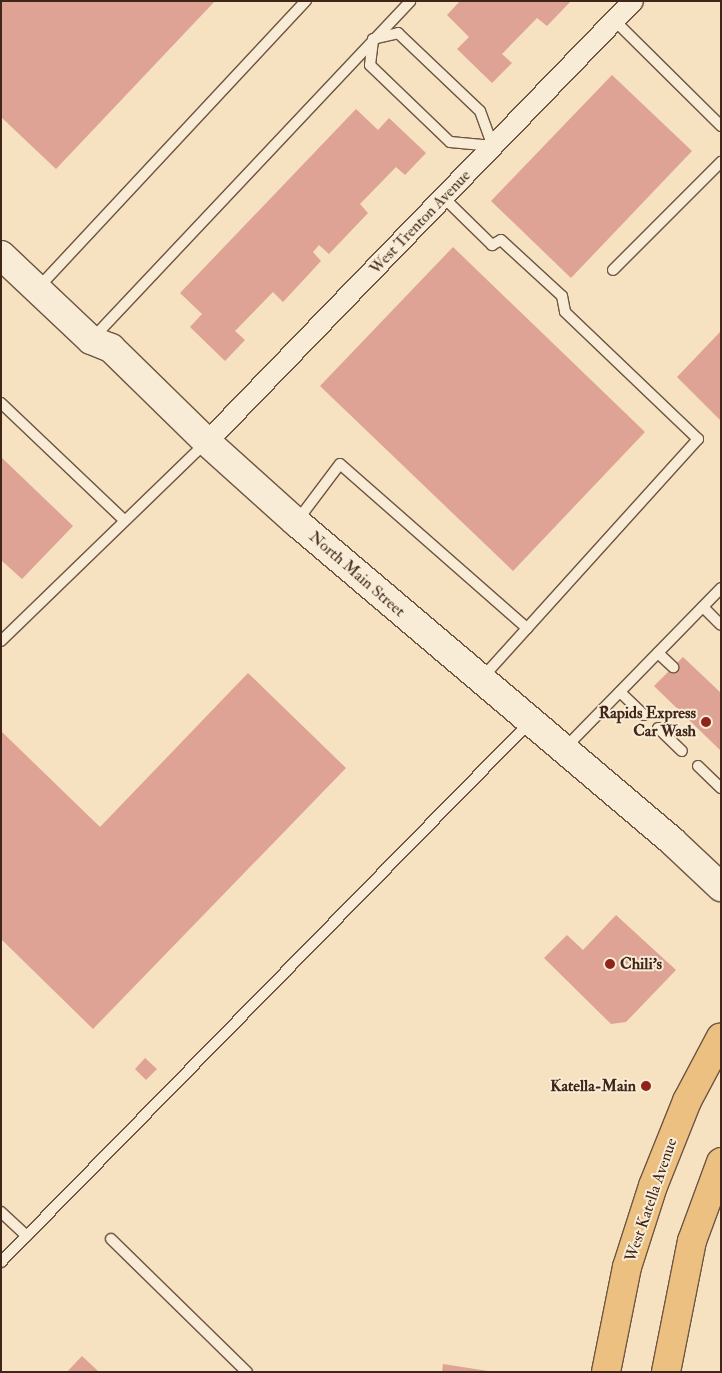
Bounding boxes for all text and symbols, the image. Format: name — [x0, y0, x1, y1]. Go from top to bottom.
street label: West Trenton Avenue — [365, 166, 475, 278]
street label: North Main Street — [305, 527, 409, 621]
place label: Rapids Express Car Wash — [599, 703, 696, 741]
marker: Rapids Express Car Wash — [700, 716, 712, 728]
place label: Chili's — [620, 954, 662, 974]
marker: Chili's — [604, 958, 616, 970]
place label: Katella-Main — [550, 1076, 636, 1096]
marker: Katella-Main — [640, 1080, 652, 1092]
street label: West Katella Avenue — [621, 1136, 681, 1264]

